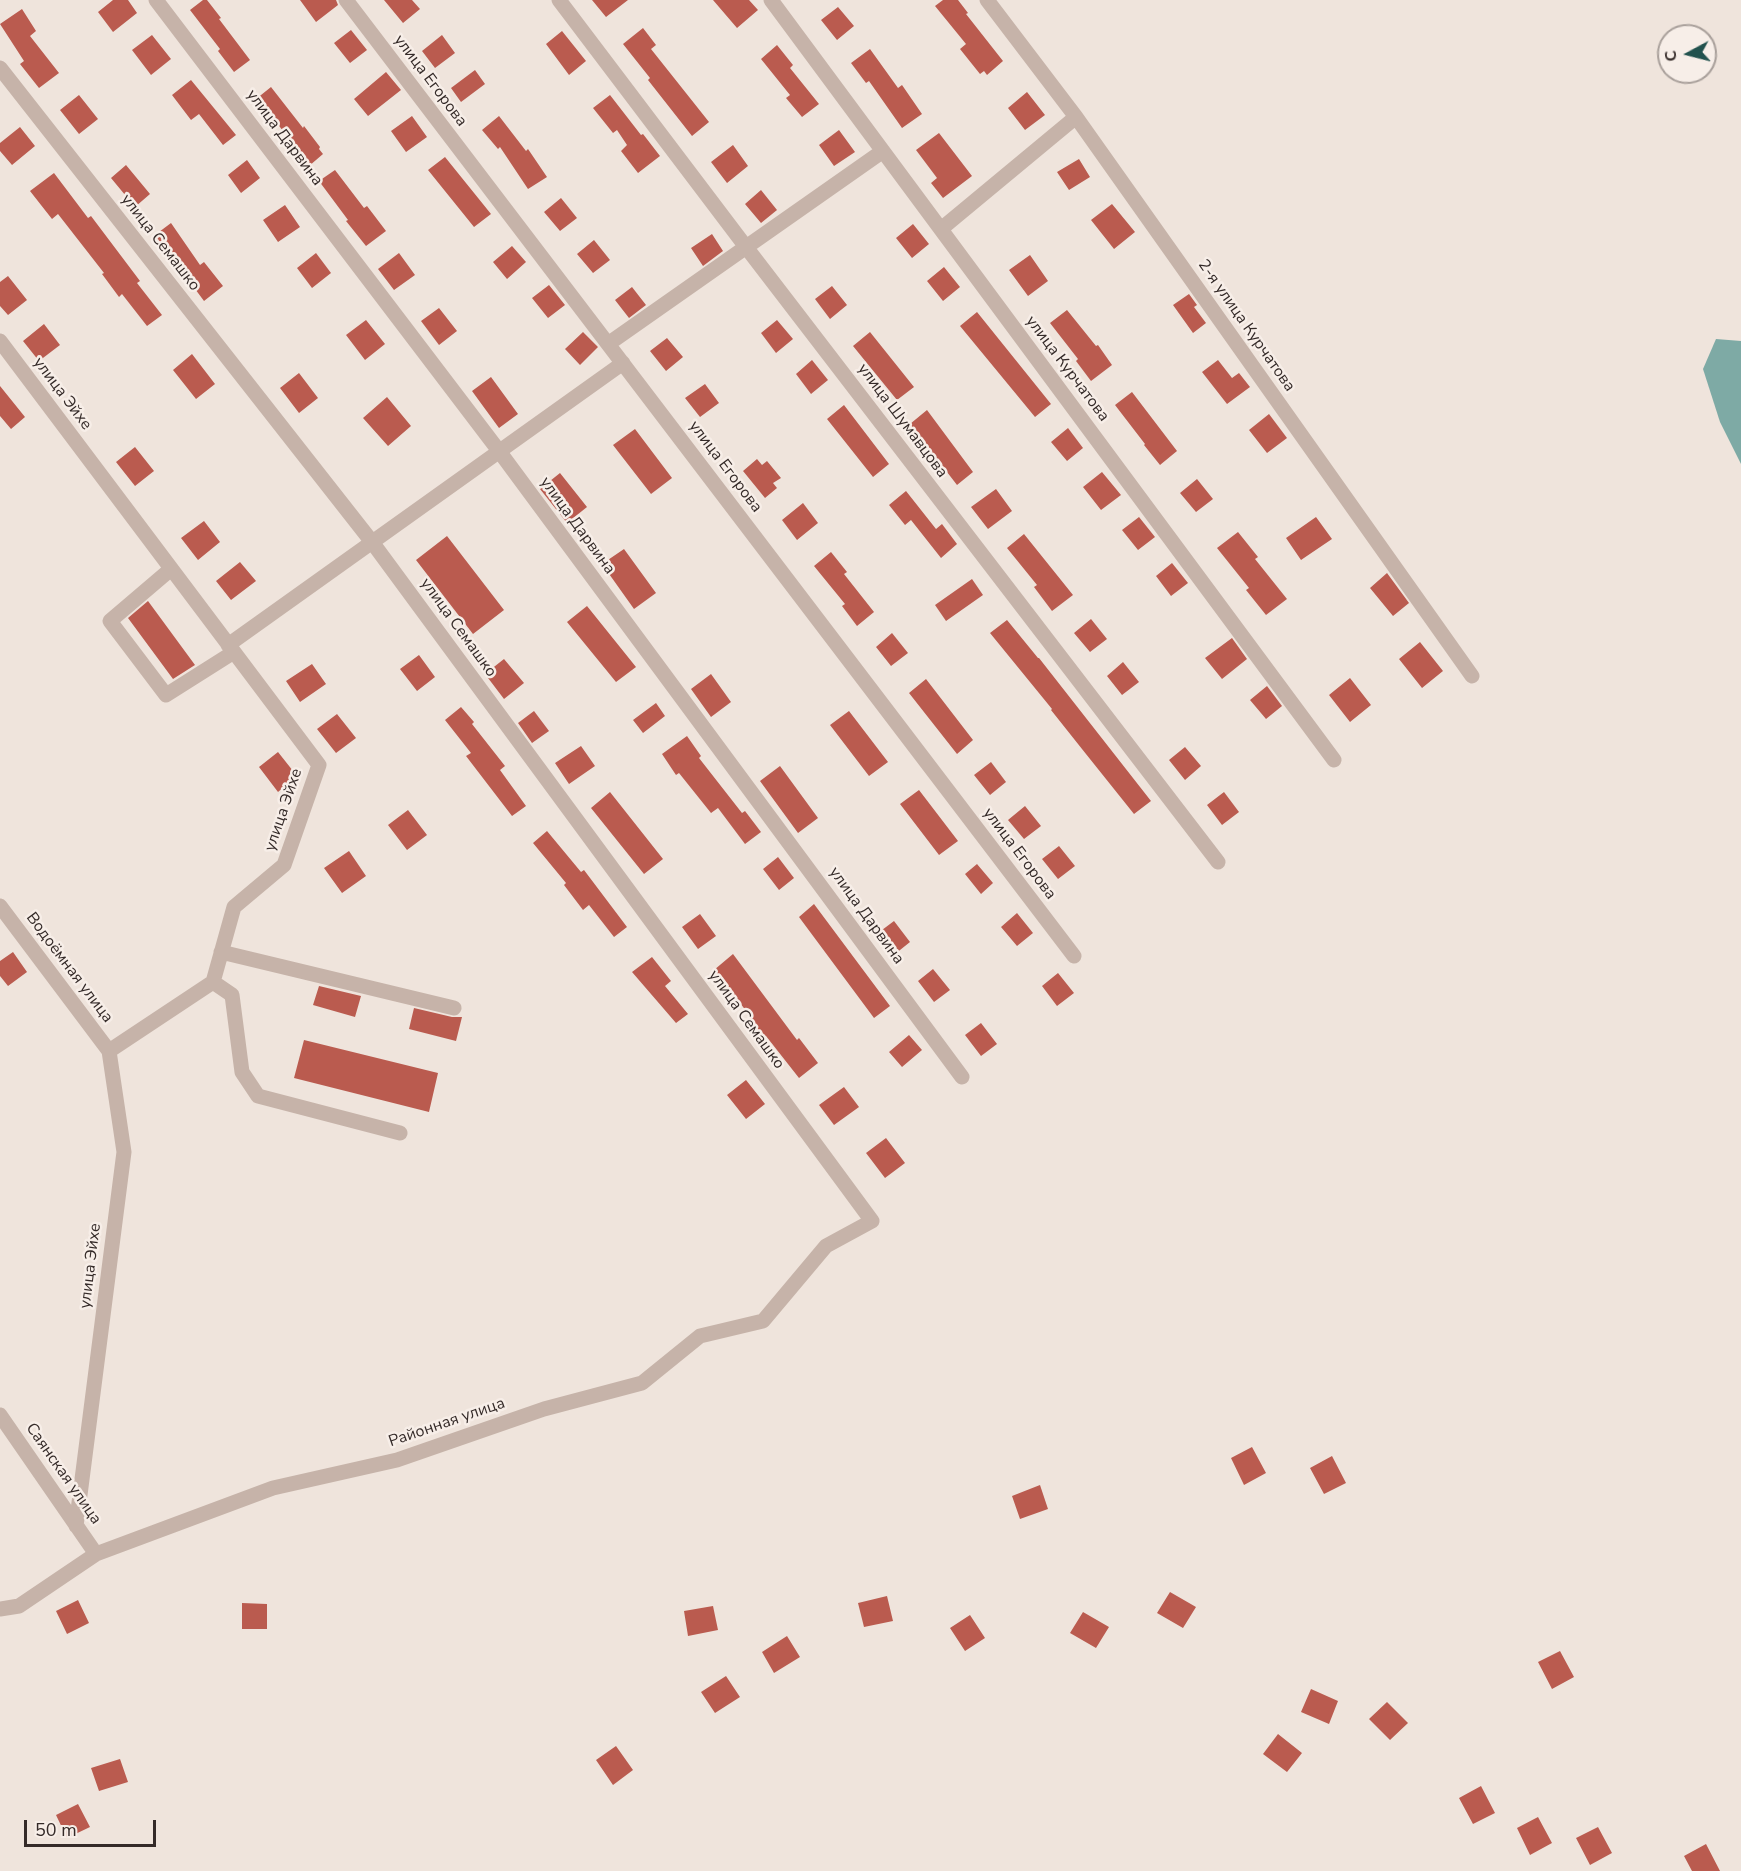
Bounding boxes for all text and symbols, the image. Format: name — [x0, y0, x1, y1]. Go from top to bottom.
north arrow — [1657, 24, 1717, 84]
street label: улица Егорова — [389, 31, 471, 131]
text: С — [1660, 49, 1683, 63]
street label: улица Дарвина — [242, 86, 326, 190]
street label: улица Семашко — [116, 191, 204, 295]
street label: 2-я улица Курчатова — [1193, 256, 1299, 396]
street label: улица Курчатова — [1021, 312, 1113, 426]
street label: улица Эйхе — [28, 354, 96, 434]
street label: улица Шумавцова — [853, 360, 951, 482]
street label: улица Егорова — [684, 417, 766, 517]
street label: улица Дарвина — [535, 474, 619, 578]
street label: улица Семашко — [416, 575, 500, 681]
street label: улица Эйхе — [261, 766, 307, 854]
street label: улица Егорова — [978, 804, 1060, 904]
street label: улица Дарвина — [824, 864, 908, 968]
street label: Водоёмная улица — [21, 909, 117, 1027]
street label: улица Семашко — [704, 967, 788, 1073]
street label: улица Эйхе — [76, 1222, 106, 1310]
street label: Районная улица — [386, 1394, 508, 1452]
street label: Саянская улица — [21, 1420, 105, 1528]
scale bar — [27, 1808, 159, 1846]
text: 50 m — [35, 1818, 77, 1842]

